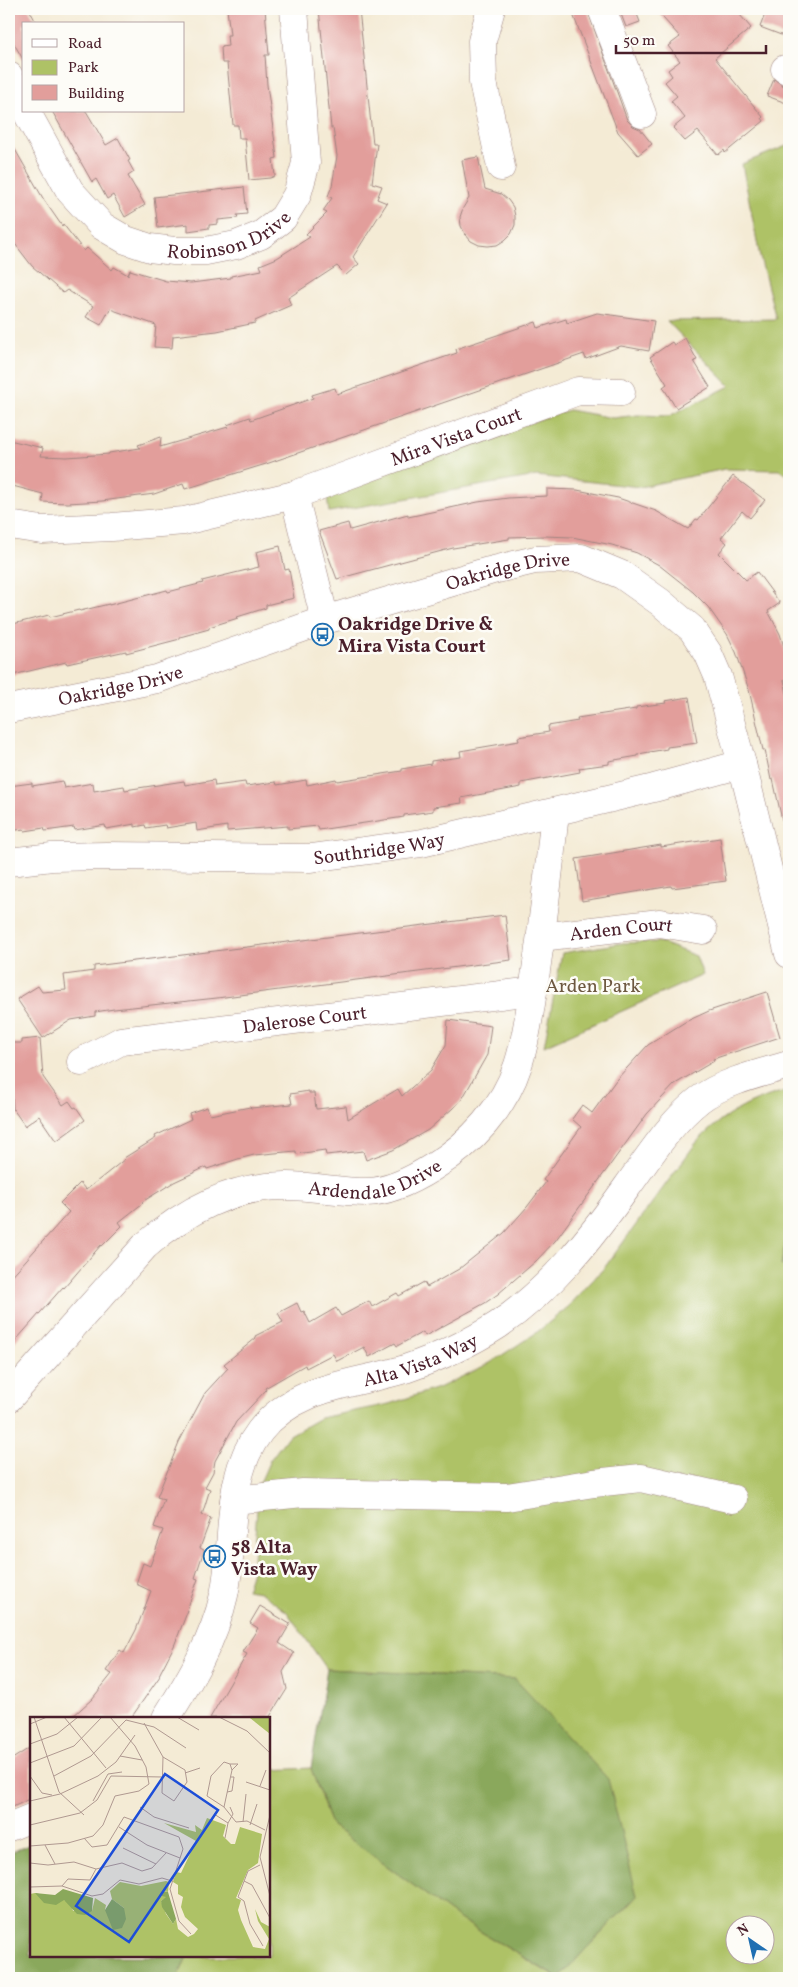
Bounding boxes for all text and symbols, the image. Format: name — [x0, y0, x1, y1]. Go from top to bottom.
legend — [22, 22, 185, 112]
scale bar — [616, 22, 766, 54]
text: 50 m — [623, 31, 655, 52]
text: Road — [68, 34, 102, 55]
text: Park — [68, 58, 99, 79]
text: Building — [68, 84, 125, 105]
street label: Robinson Drive — [165, 207, 299, 267]
street label: Mira Vista Court — [387, 402, 526, 474]
street label: Oakridge Drive — [443, 547, 571, 598]
place label: Oakridge Drive & Mira Vista Court — [338, 612, 493, 660]
bus stop icon: Oakridge Drive & Mira Vista Court — [310, 622, 334, 646]
street label: Oakridge Drive — [56, 660, 187, 714]
street label: Southridge Way — [312, 827, 448, 873]
street label: Arden Court — [568, 912, 675, 949]
park label: Arden Park — [545, 974, 641, 1000]
street label: Dalerose Court — [241, 1000, 369, 1041]
street label: Ardendale Drive — [307, 1154, 447, 1207]
street label: Alta Vista Way — [361, 1328, 483, 1394]
place label: 58 Alta Vista Way — [231, 1535, 318, 1583]
bus stop icon: 58 Alta Vista Way — [203, 1545, 227, 1569]
inset map — [30, 1717, 270, 1957]
north arrow — [726, 1914, 776, 1964]
text: N — [734, 1920, 753, 1941]

